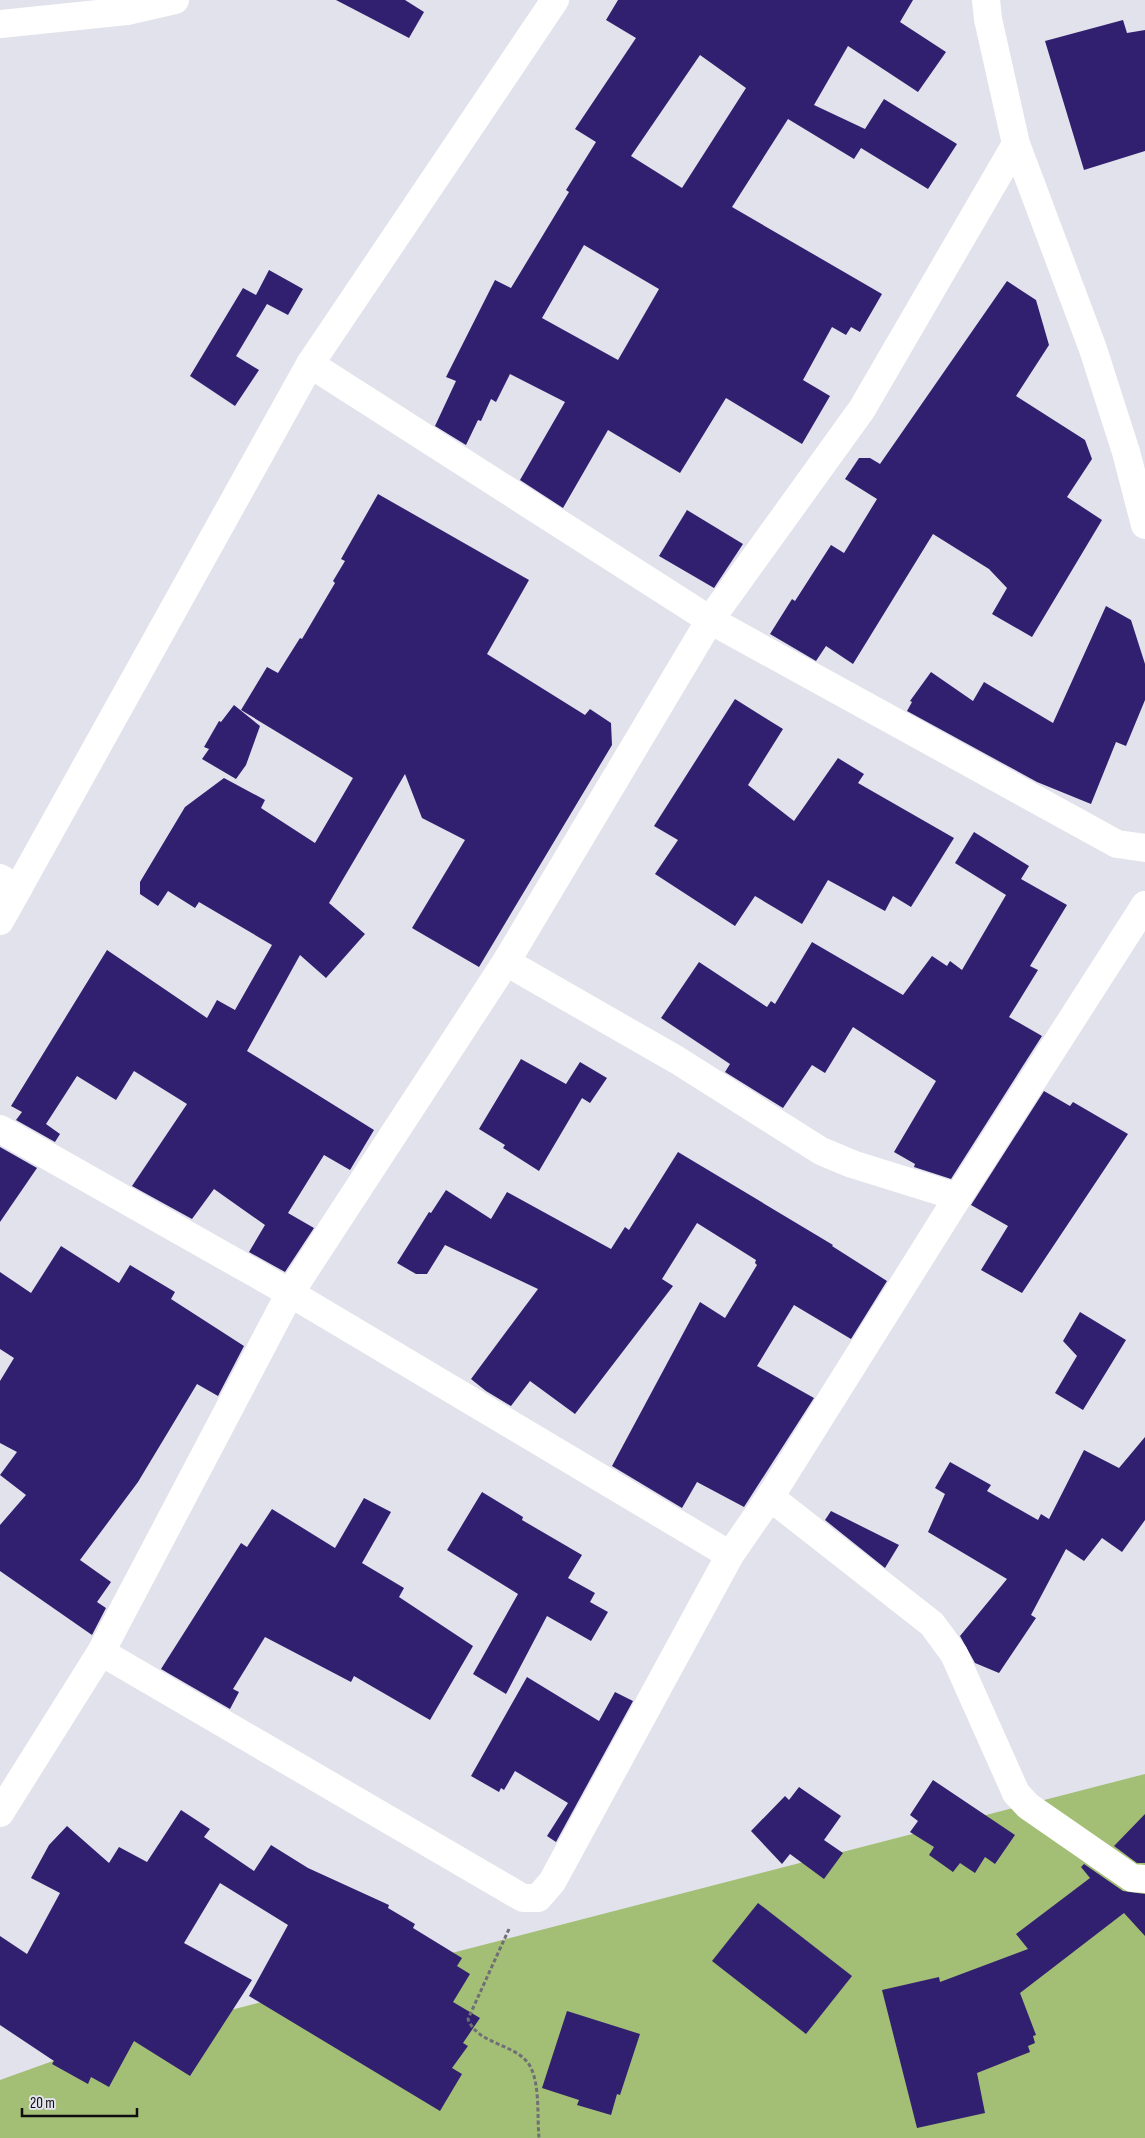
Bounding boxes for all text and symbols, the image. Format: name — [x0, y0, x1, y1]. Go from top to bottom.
scale bar — [22, 2086, 138, 2118]
text: 20 m — [30, 2094, 55, 2113]

